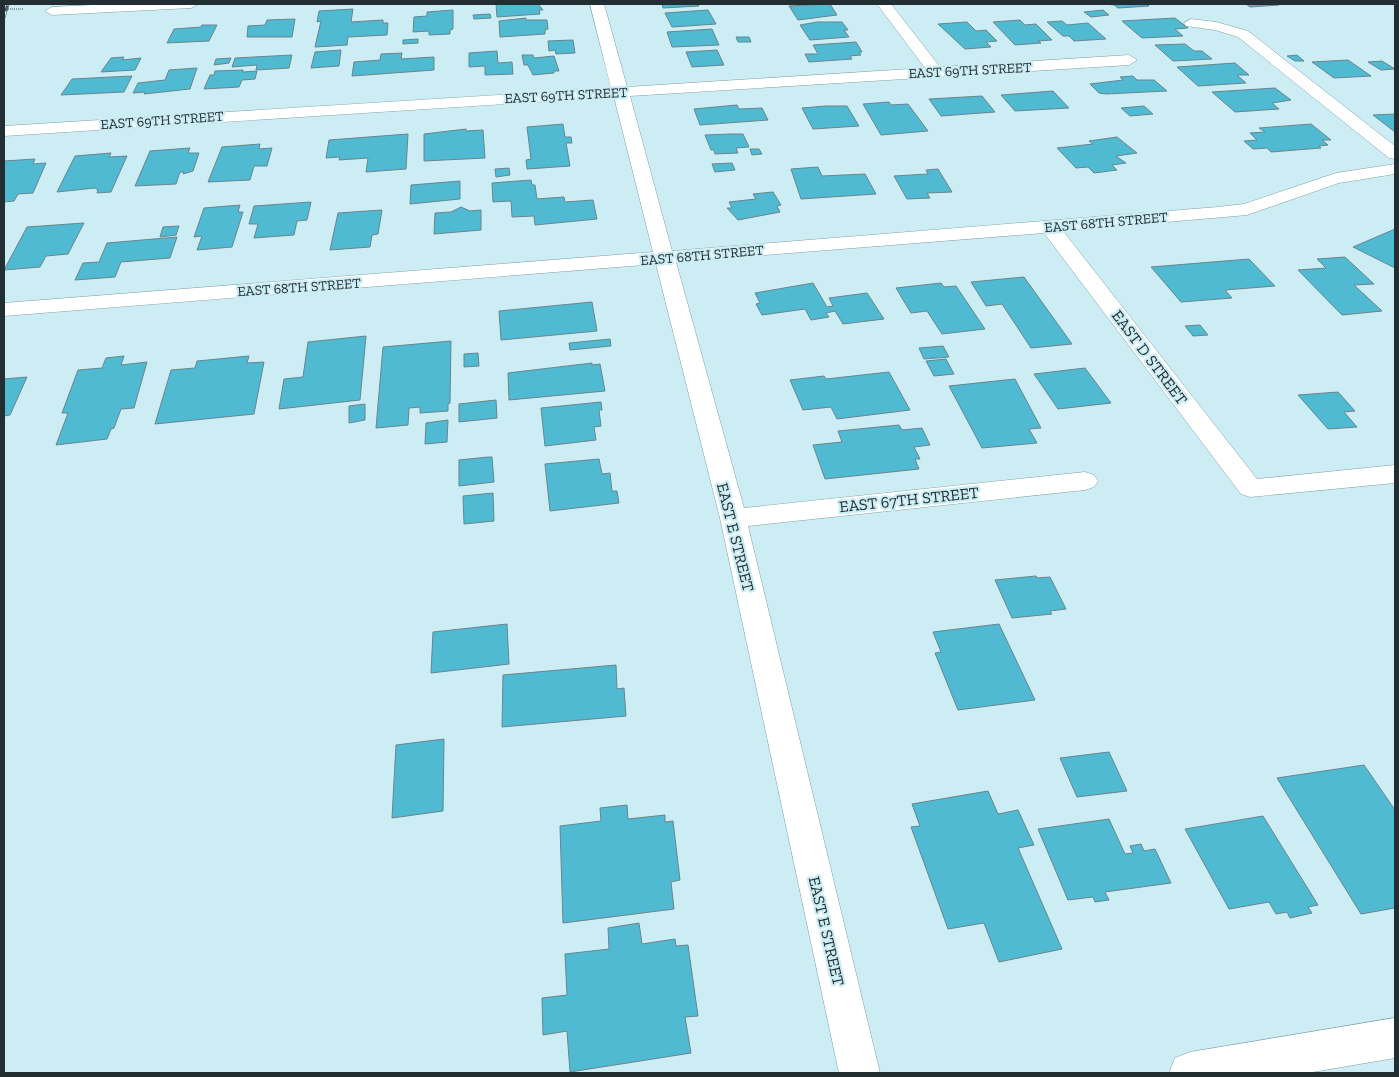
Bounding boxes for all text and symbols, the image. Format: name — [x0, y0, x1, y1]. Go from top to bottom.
street label: EAST 69TH STREET — [908, 59, 1032, 82]
street label: EAST 69TH STREET — [504, 84, 628, 107]
street label: EAST 69TH STREET — [100, 108, 225, 133]
street label: EAST 68TH STREET — [1044, 209, 1169, 236]
street label: EAST 68TH STREET — [640, 242, 765, 269]
street label: EAST 68TH STREET — [237, 275, 362, 300]
street label: EAST D STREET — [1108, 306, 1191, 408]
street label: EAST E STREET — [713, 481, 758, 594]
street label: EAST 67TH STREET — [838, 483, 980, 516]
street label: EAST E STREET — [805, 875, 848, 988]

